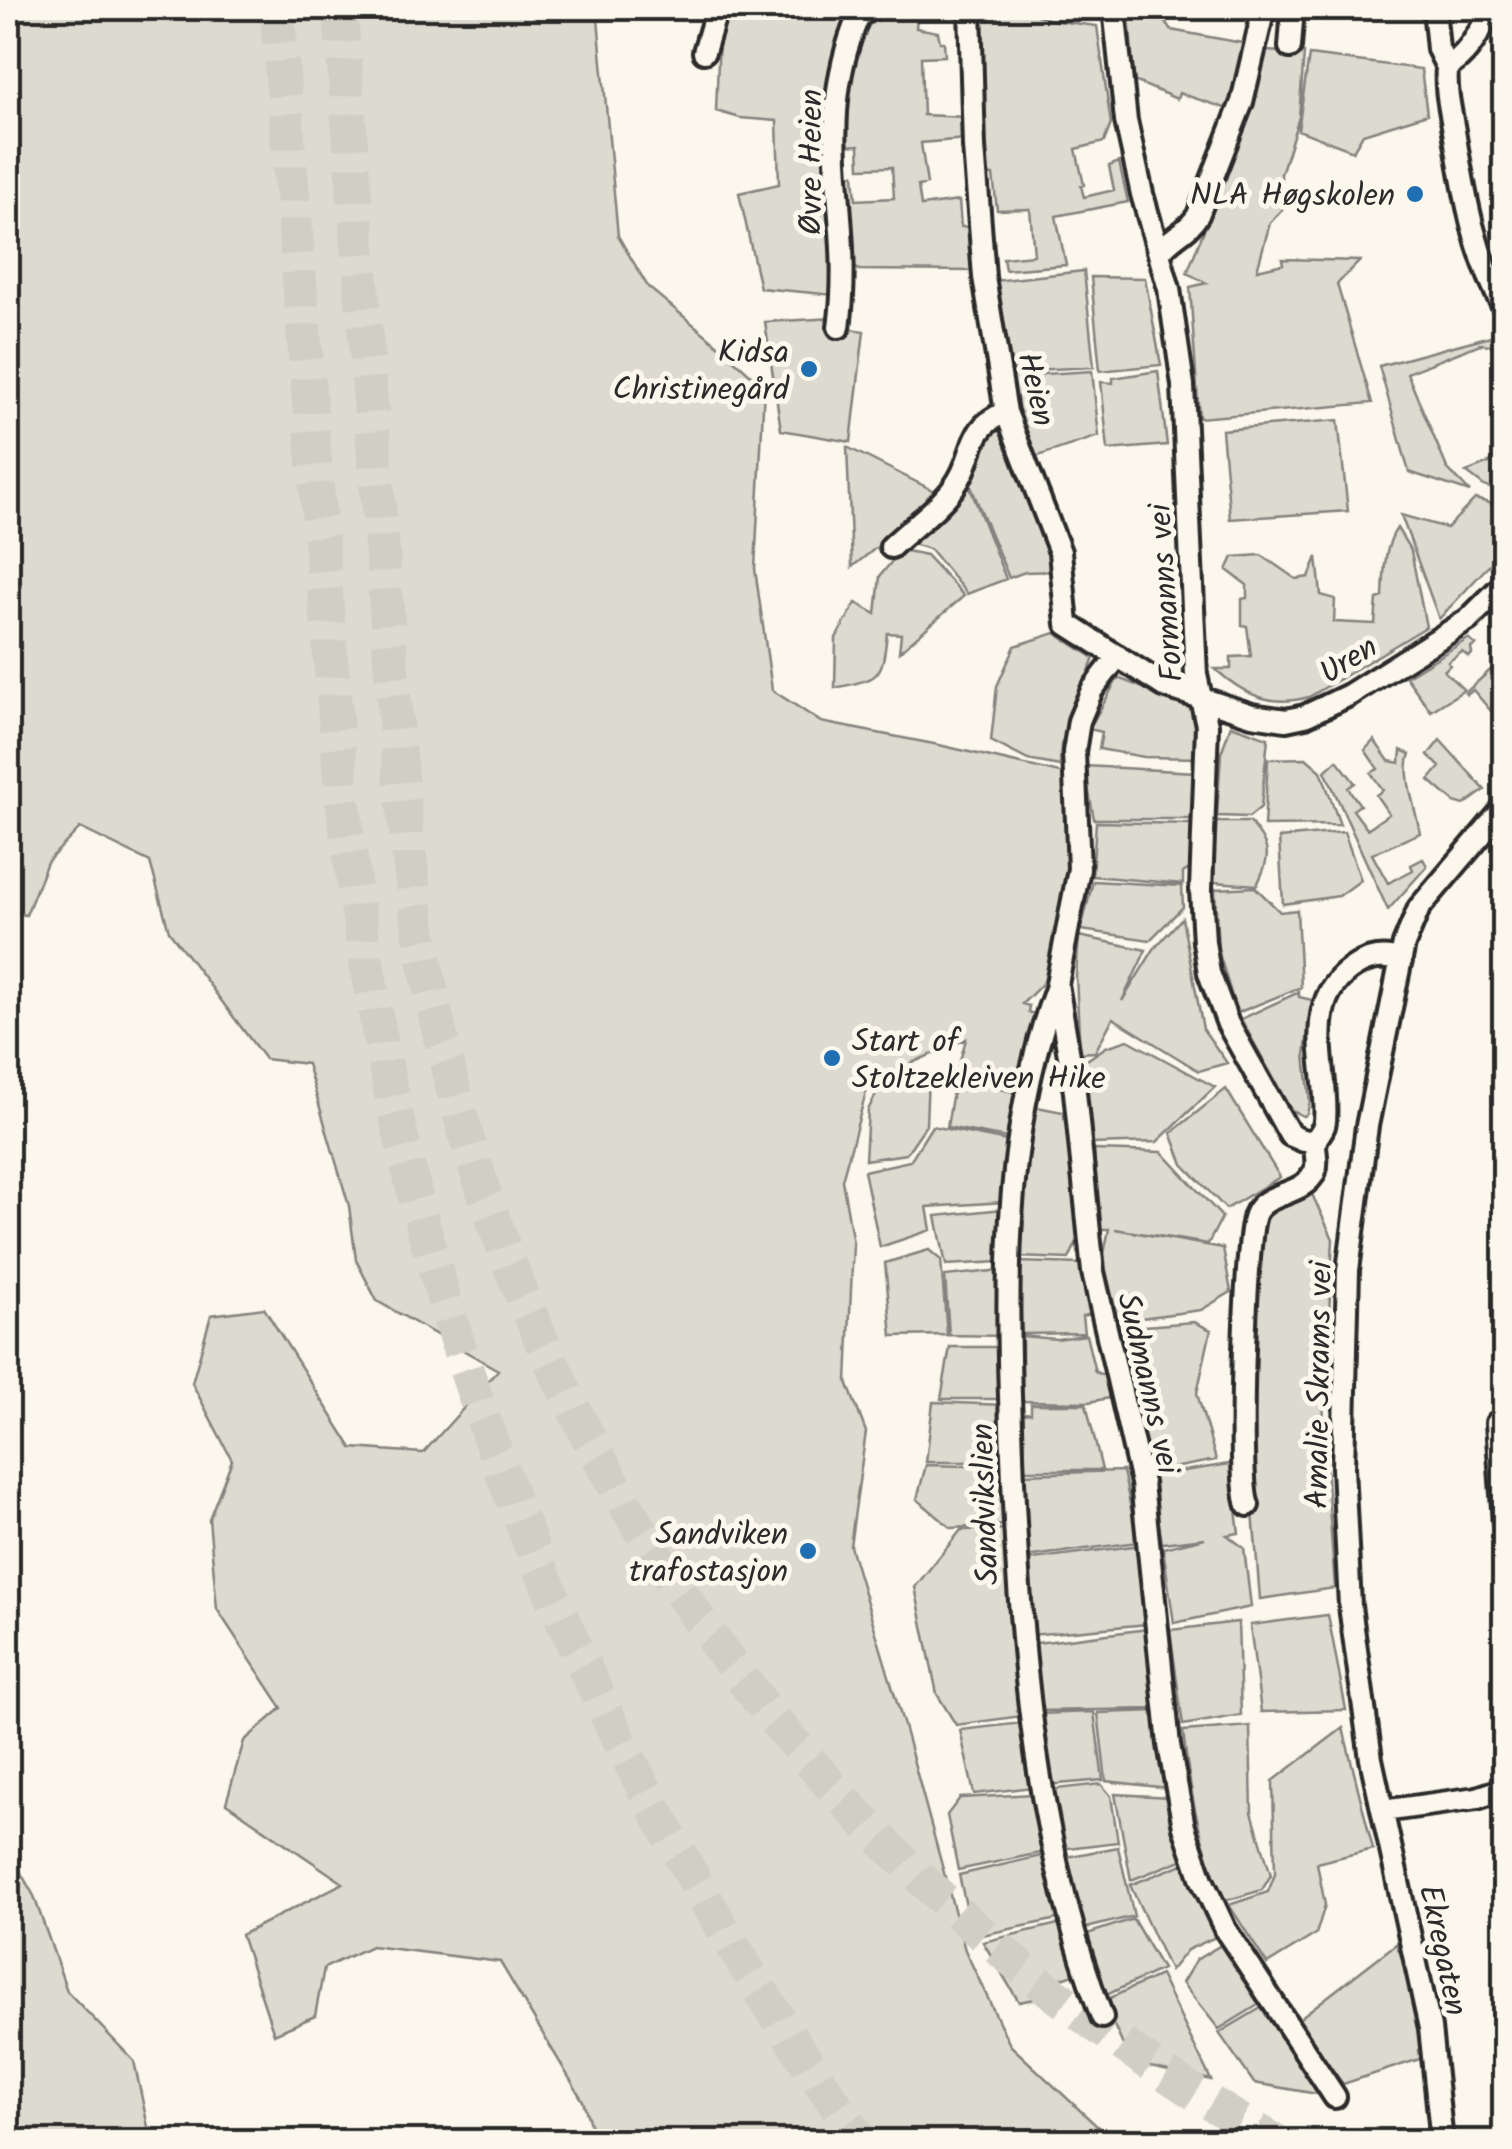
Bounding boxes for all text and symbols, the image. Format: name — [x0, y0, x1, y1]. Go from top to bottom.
street label: Øvre Heien — [787, 89, 838, 235]
place label: NLA Høgskolen — [1190, 171, 1395, 222]
marker: NLA Høgskolen — [1404, 183, 1426, 205]
place label: Kidsa Christinegård — [613, 328, 790, 416]
street label: Heien — [1001, 347, 1068, 432]
marker: Kidsa Christinegård — [798, 358, 820, 380]
street label: Formanns vei — [1136, 501, 1199, 684]
street label: Uren — [1310, 623, 1389, 699]
place label: Start of Stoltzekleiven Hike — [852, 1017, 1106, 1105]
marker: Start of Stoltzekleiven Hike — [821, 1047, 843, 1069]
street label: Amalie Skrams vei — [1293, 1259, 1348, 1509]
street label: Sudmanns vei — [1101, 1288, 1193, 1481]
street label: Sandvikslien — [958, 1422, 1015, 1586]
place label: Sandviken trafostasjon — [629, 1510, 788, 1598]
marker: Sandviken trafostasjon — [797, 1540, 819, 1562]
street label: Ekregaten — [1403, 1880, 1480, 2021]

